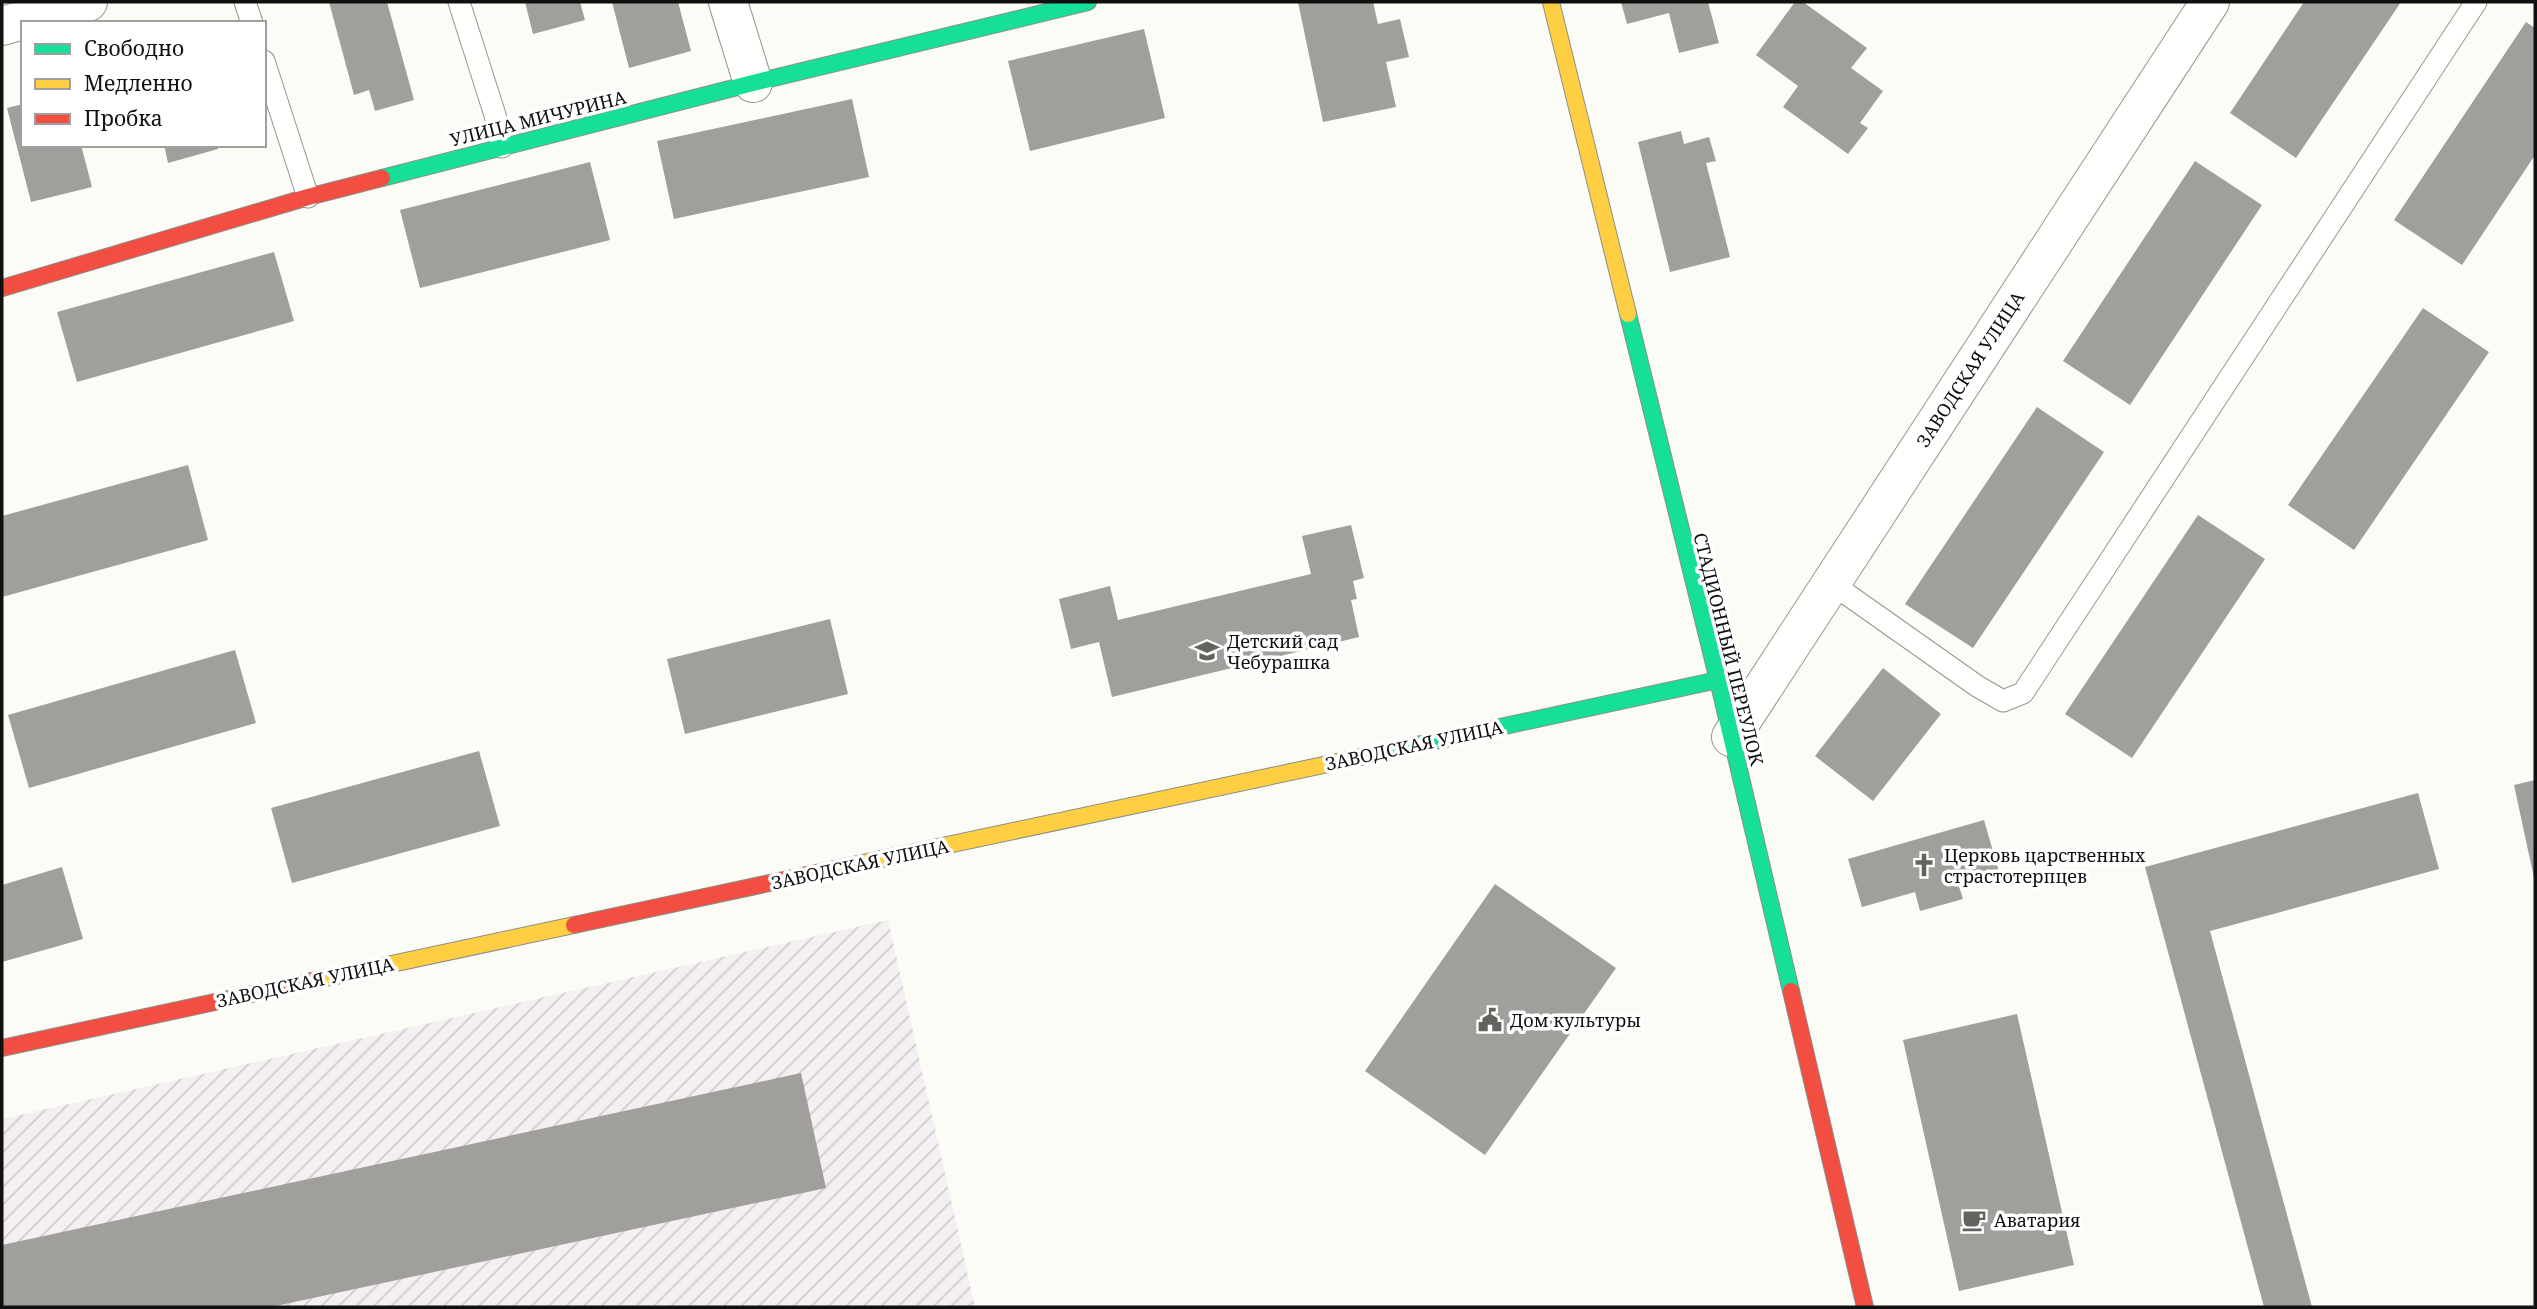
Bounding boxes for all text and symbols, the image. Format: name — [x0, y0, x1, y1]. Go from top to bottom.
legend — [21, 21, 266, 147]
text: Свободно — [84, 34, 184, 62]
text: Медленно — [84, 69, 193, 97]
street label: УЛИЦА МИЧУРИНА — [448, 84, 629, 151]
text: Пробка — [84, 104, 163, 132]
street label: ЗАВОДСКАЯ УЛИЦА — [1911, 286, 2030, 451]
street label: СТАДИОННЫЙ ПЕРЕУЛОК — [1688, 530, 1770, 768]
place label: Детский сад Чебурашка — [1227, 629, 1338, 674]
school or university icon: Детский сад Чебурашка — [1193, 637, 1221, 665]
street label: ЗАВОДСКАЯ УЛИЦА — [1323, 714, 1505, 776]
street label: ЗАВОДСКАЯ УЛИЦА — [769, 833, 951, 895]
place label: Церковь царственных страстотерпцев — [1944, 843, 2146, 888]
church icon: Церковь царственных страстотерпцев — [1910, 851, 1938, 879]
street label: ЗАВОДСКАЯ УЛИЦА — [214, 951, 396, 1013]
public building icon: Дом культуры — [1476, 1006, 1504, 1034]
place label: Дом культуры — [1510, 1008, 1641, 1032]
cafe icon: Аватария — [1960, 1206, 1988, 1234]
place label: Аватария — [1994, 1208, 2081, 1232]

